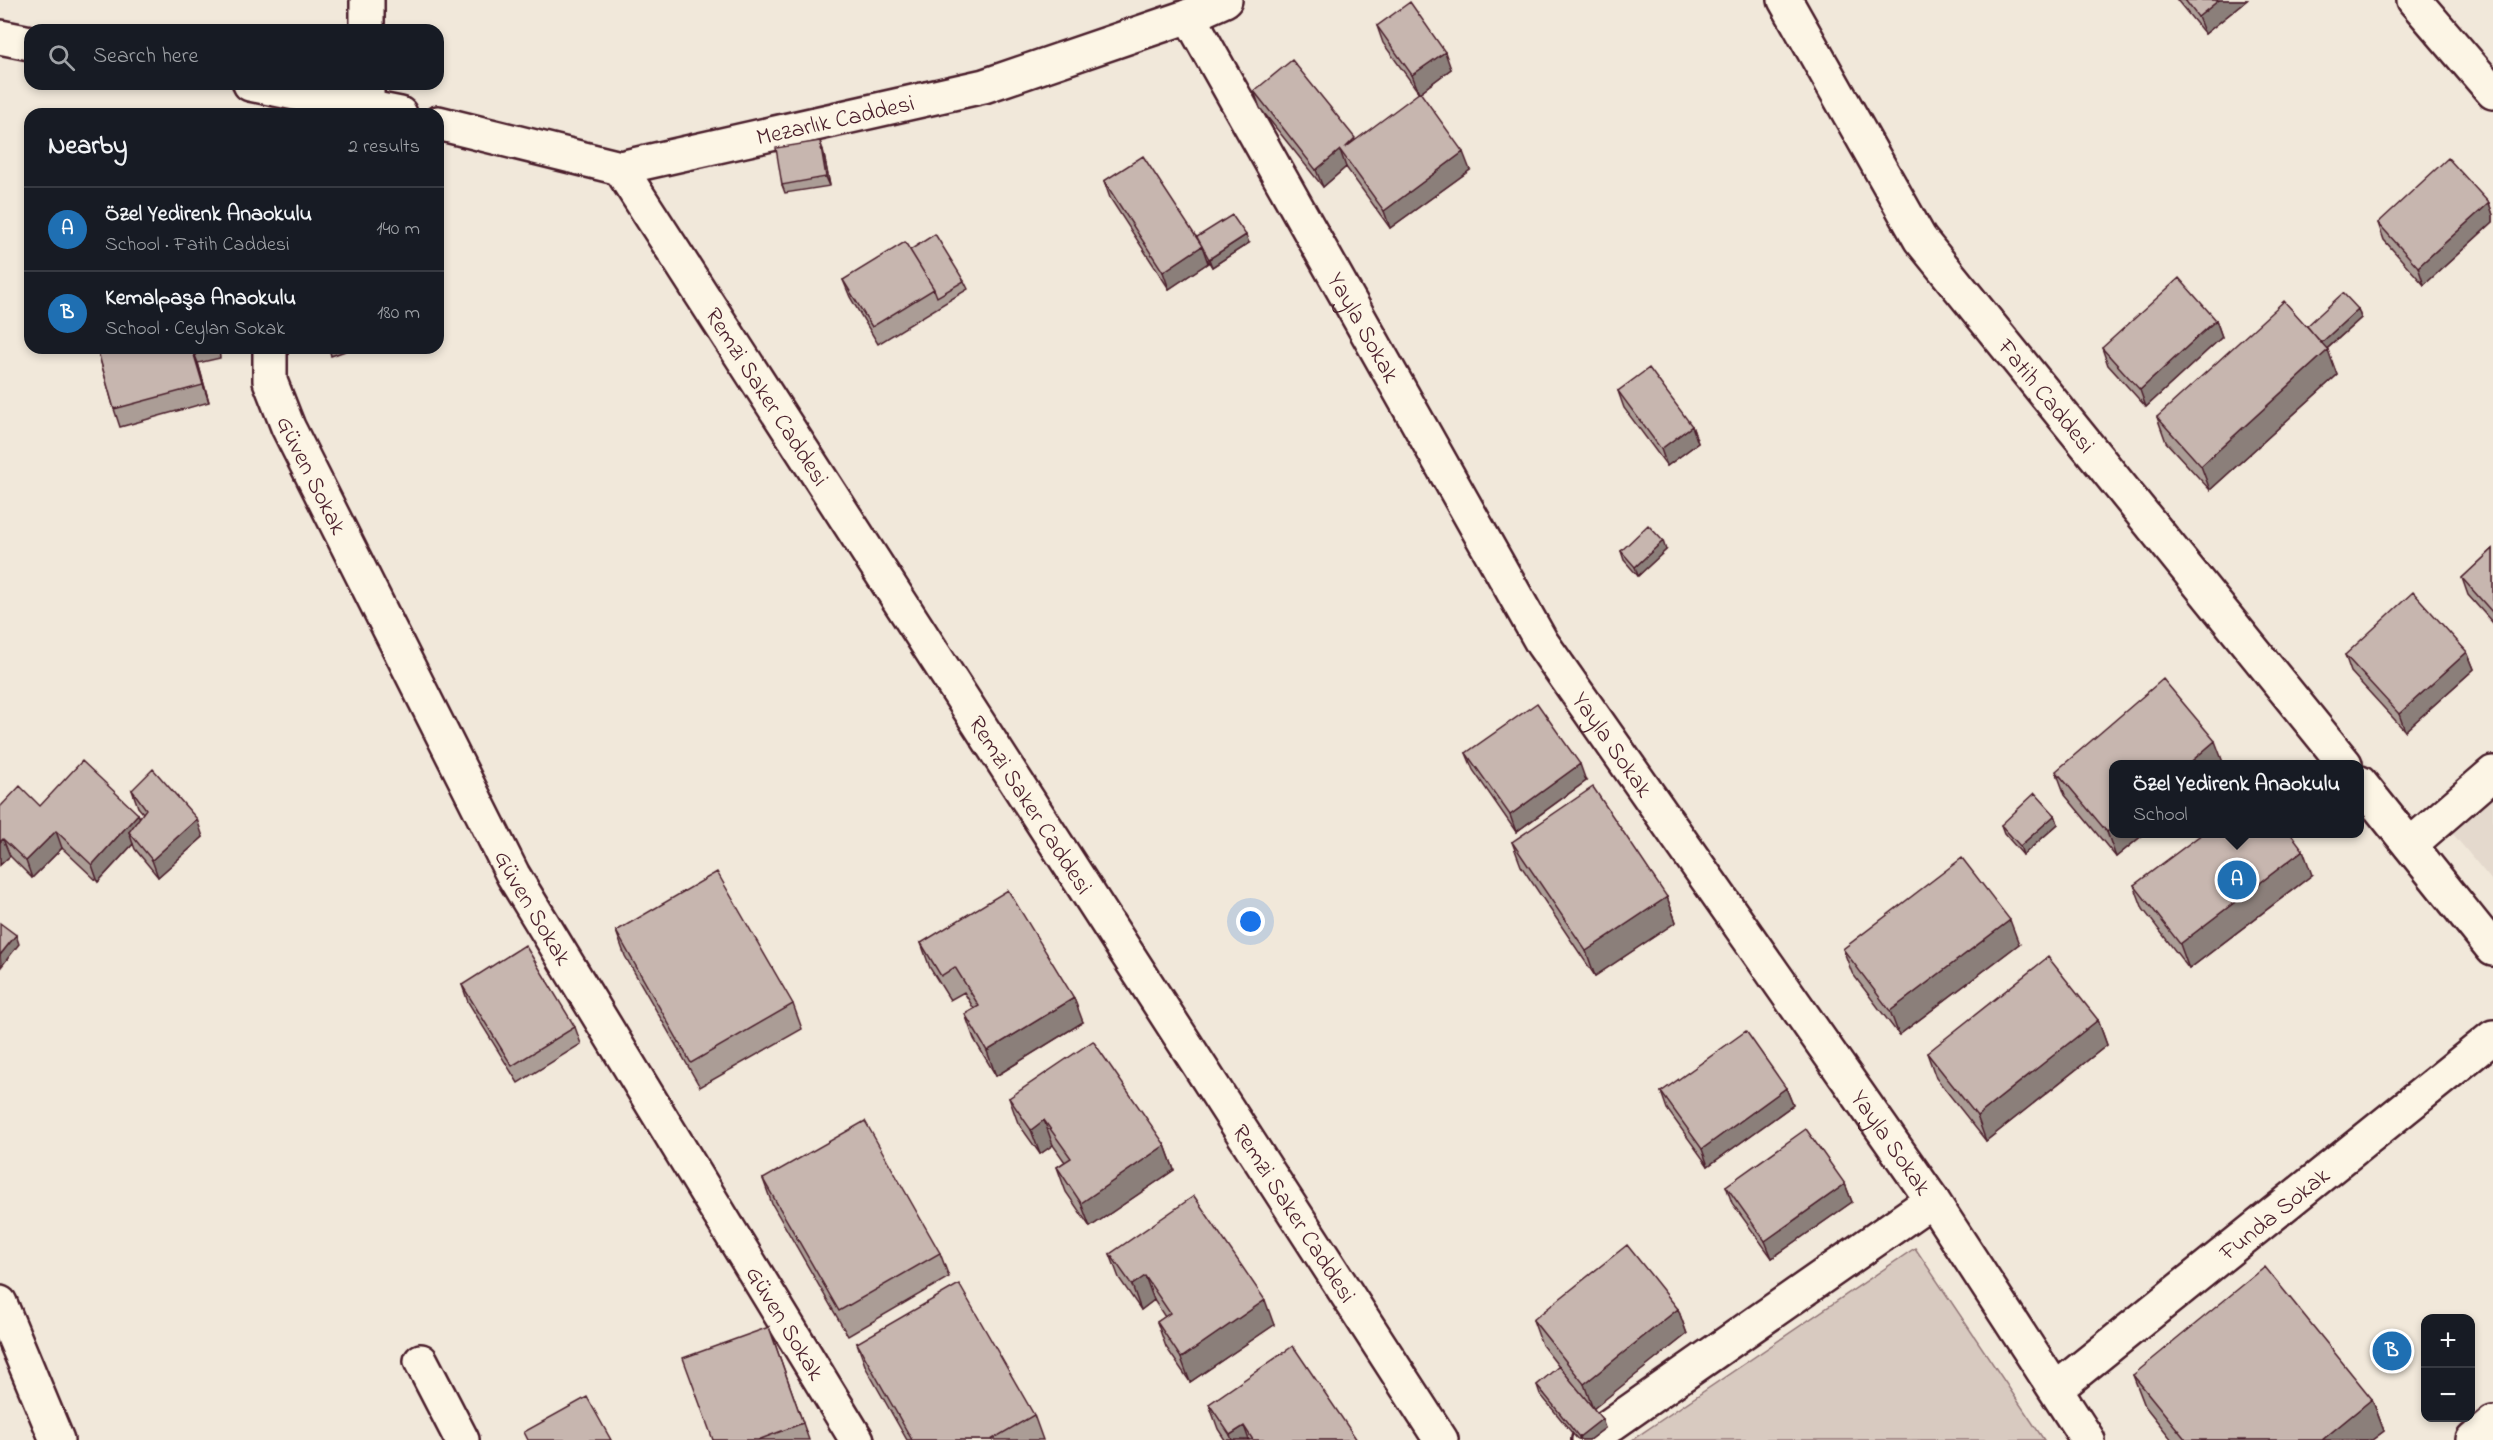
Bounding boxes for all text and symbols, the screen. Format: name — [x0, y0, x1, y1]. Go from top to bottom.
search box — [24, 24, 444, 90]
icon: search — [45, 41, 78, 74]
text: Search here — [93, 41, 198, 73]
street label: Mezarlık Caddesi — [753, 87, 918, 157]
text: Nearby — [48, 128, 127, 166]
text: 2 results — [348, 133, 420, 162]
text: Özel Yedirenk Anaokulu — [105, 199, 312, 231]
text: A — [61, 215, 74, 244]
text: 140 m — [376, 215, 420, 244]
text: School · Fatih Caddesi — [105, 231, 290, 260]
street label: Yayla Sokak — [1317, 267, 1407, 390]
text: Kemalpaşa Anaokulu — [105, 283, 296, 315]
text: B — [61, 299, 74, 328]
text: 180 m — [377, 299, 420, 328]
street label: Remzi Saker Caddesi — [695, 302, 836, 494]
text: School · Ceylan Sokak — [105, 315, 285, 344]
street label: Fatih Caddesi — [1987, 331, 2102, 462]
street label: Güven Sokak — [265, 412, 355, 542]
street label: Yayla Sokak — [1562, 686, 1660, 806]
street label: Remzi Saker Caddesi — [958, 710, 1100, 903]
popup — [2109, 760, 2364, 838]
text: Özel Yedirenk Anaokulu — [2133, 769, 2340, 801]
text: School — [2133, 801, 2188, 830]
street label: Güven Sokak — [483, 845, 579, 973]
pin: A — [2218, 858, 2256, 902]
your location — [1236, 907, 1265, 936]
street label: Yayla Sokak — [1840, 1084, 1939, 1204]
street label: Remzi Saker Caddesi — [1222, 1118, 1363, 1311]
street label: Funda Sokak — [2212, 1160, 2339, 1271]
street label: Güven Sokak — [735, 1260, 832, 1388]
map controls — [2421, 1314, 2475, 1422]
button: + — [2421, 1314, 2475, 1368]
pin: B — [2372, 1328, 2412, 1374]
button: − — [2421, 1368, 2475, 1422]

